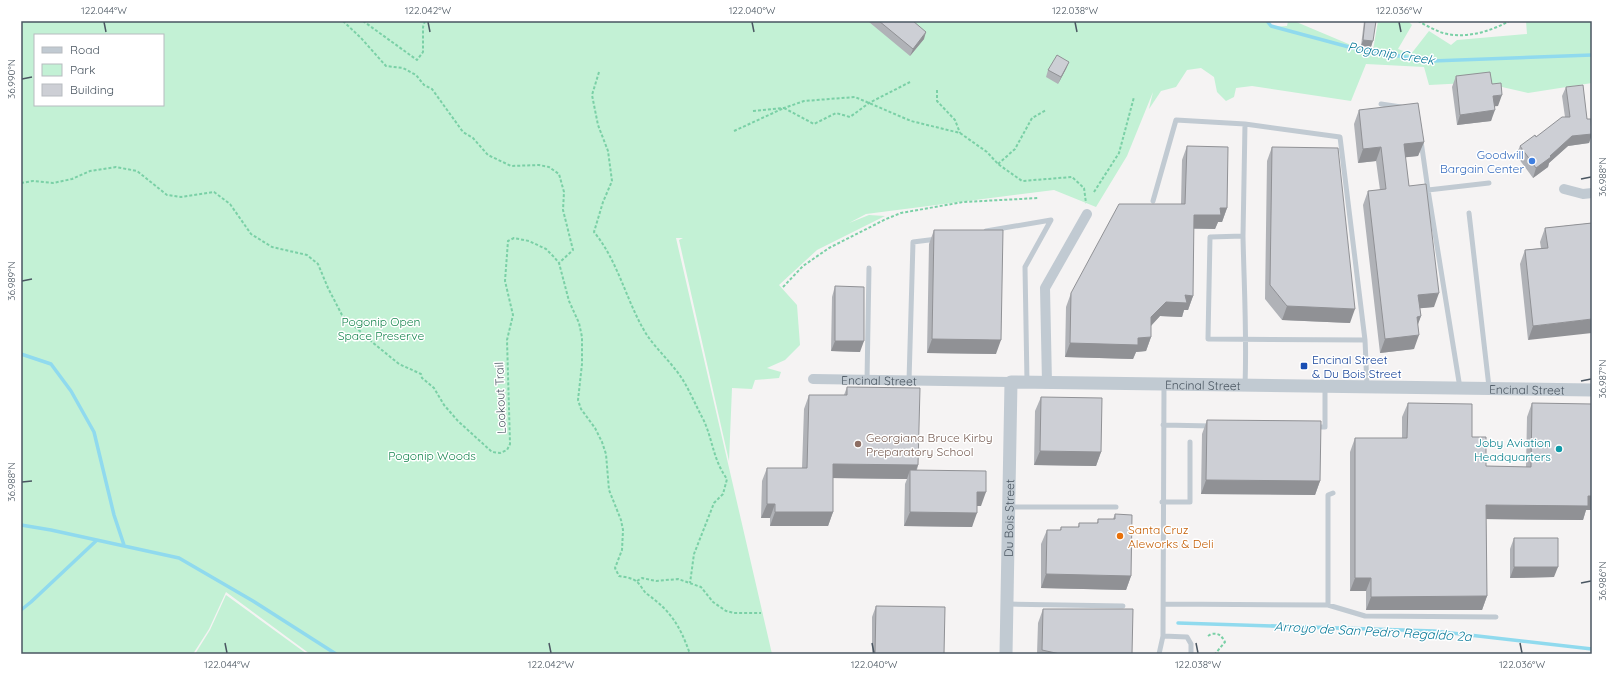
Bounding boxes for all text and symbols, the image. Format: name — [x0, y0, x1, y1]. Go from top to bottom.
text: 122.044°W — [81, 4, 127, 17]
text: 122.042°W — [405, 4, 451, 17]
text: 122.040°W — [729, 4, 776, 17]
text: 122.038°W — [1052, 4, 1098, 17]
text: 122.036°W — [1376, 4, 1422, 17]
legend — [34, 34, 164, 106]
water label: Pogonip Creek — [1346, 38, 1437, 68]
text: Road — [70, 42, 100, 57]
text: 36.990°N — [5, 59, 18, 99]
text: Park — [70, 62, 95, 77]
text: Building — [70, 82, 114, 97]
place label: Goodwill Bargain Center — [1440, 147, 1524, 176]
marker: Goodwill Bargain Center — [1527, 156, 1537, 166]
text: 36.988°N — [1596, 157, 1609, 197]
text: 36.989°N — [5, 261, 18, 301]
park label: Pogonip Open Space Preserve — [338, 314, 424, 343]
place label: Encinal Street & Du Bois Street — [1312, 352, 1401, 381]
text: 36.987°N — [1596, 360, 1609, 398]
marker: Encinal Street & Du Bois Street — [1299, 361, 1309, 371]
street label: Lookout Trail — [491, 362, 509, 434]
street label: Encinal Street — [841, 372, 917, 388]
street label: Encinal Street — [1165, 377, 1241, 393]
street label: Encinal Street — [1489, 381, 1565, 397]
place label: Georgiana Bruce Kirby Preparatory School — [866, 430, 993, 459]
place label: Joby Aviation Headquarters — [1474, 435, 1551, 464]
marker: Georgiana Bruce Kirby Preparatory School — [853, 439, 863, 449]
marker: Joby Aviation Headquarters — [1554, 444, 1564, 454]
park label: Pogonip Woods — [388, 448, 476, 463]
text: 36.988°N — [5, 462, 18, 502]
street label: Du Bois Street — [1000, 479, 1017, 557]
place label: Santa Cruz Aleworks & Deli — [1128, 522, 1214, 551]
marker: Santa Cruz Aleworks & Deli — [1115, 531, 1125, 541]
text: 36.986°N — [1596, 561, 1609, 601]
water label: Arroyo de San Pedro Regaldo 2a — [1274, 618, 1473, 644]
text: 122.044°W — [204, 658, 250, 671]
text: 122.042°W — [528, 658, 574, 671]
text: 122.040°W — [851, 658, 898, 671]
text: 122.038°W — [1175, 658, 1221, 671]
text: 122.036°W — [1499, 658, 1545, 671]

